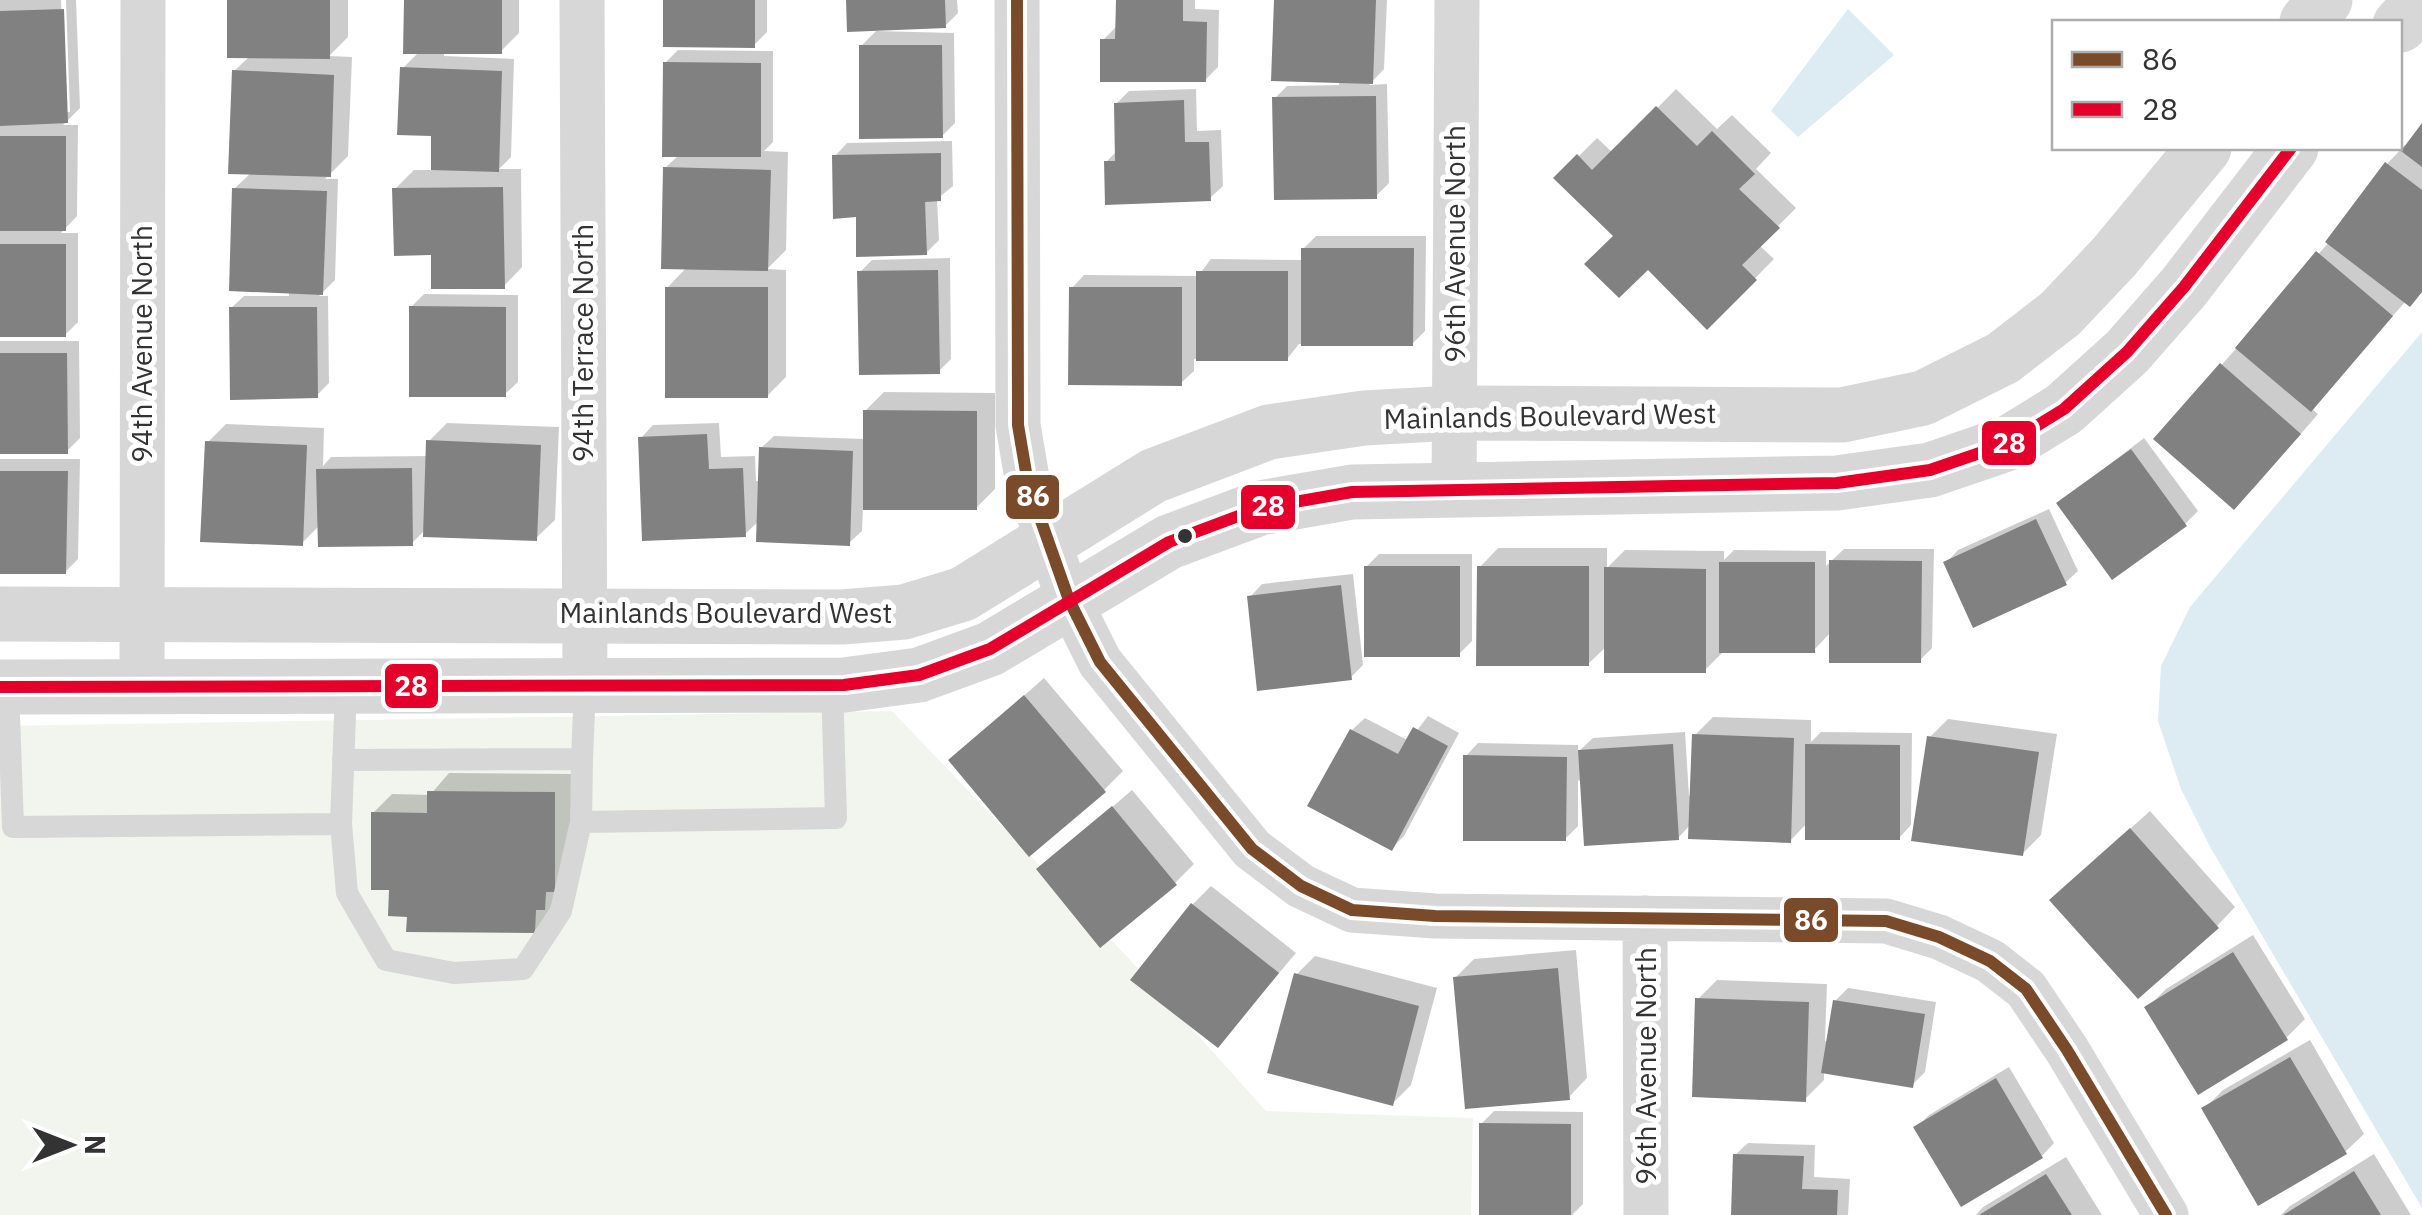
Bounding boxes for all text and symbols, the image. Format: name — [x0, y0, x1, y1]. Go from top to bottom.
legend — [2052, 20, 2402, 150]
text: 86 — [2142, 39, 2178, 78]
text: 28 — [2142, 89, 2178, 128]
street label: 96th Avenue North — [1436, 125, 1473, 363]
street label: 94th Terrace North — [564, 224, 601, 462]
street label: 94th Avenue North — [123, 225, 160, 463]
street label: Mainlands Boulevard West — [1383, 394, 1717, 437]
line badge: 28 — [1980, 419, 2038, 467]
text: 28 — [1992, 424, 2026, 461]
line badge: 86 — [1004, 473, 1061, 521]
text: 86 — [1016, 477, 1050, 514]
line badge: 28 — [1239, 483, 1297, 531]
text: 28 — [1251, 487, 1285, 524]
unlabelled marker — [1175, 526, 1195, 546]
street label: Mainlands Boulevard West — [560, 594, 892, 631]
line badge: 28 — [383, 662, 440, 710]
text: 28 — [394, 667, 428, 704]
line badge: 86 — [1782, 896, 1840, 944]
text: 86 — [1794, 901, 1828, 938]
street label: 96th Avenue North — [1627, 947, 1664, 1185]
north arrow — [20, 1095, 120, 1195]
text: N — [77, 1135, 114, 1155]

